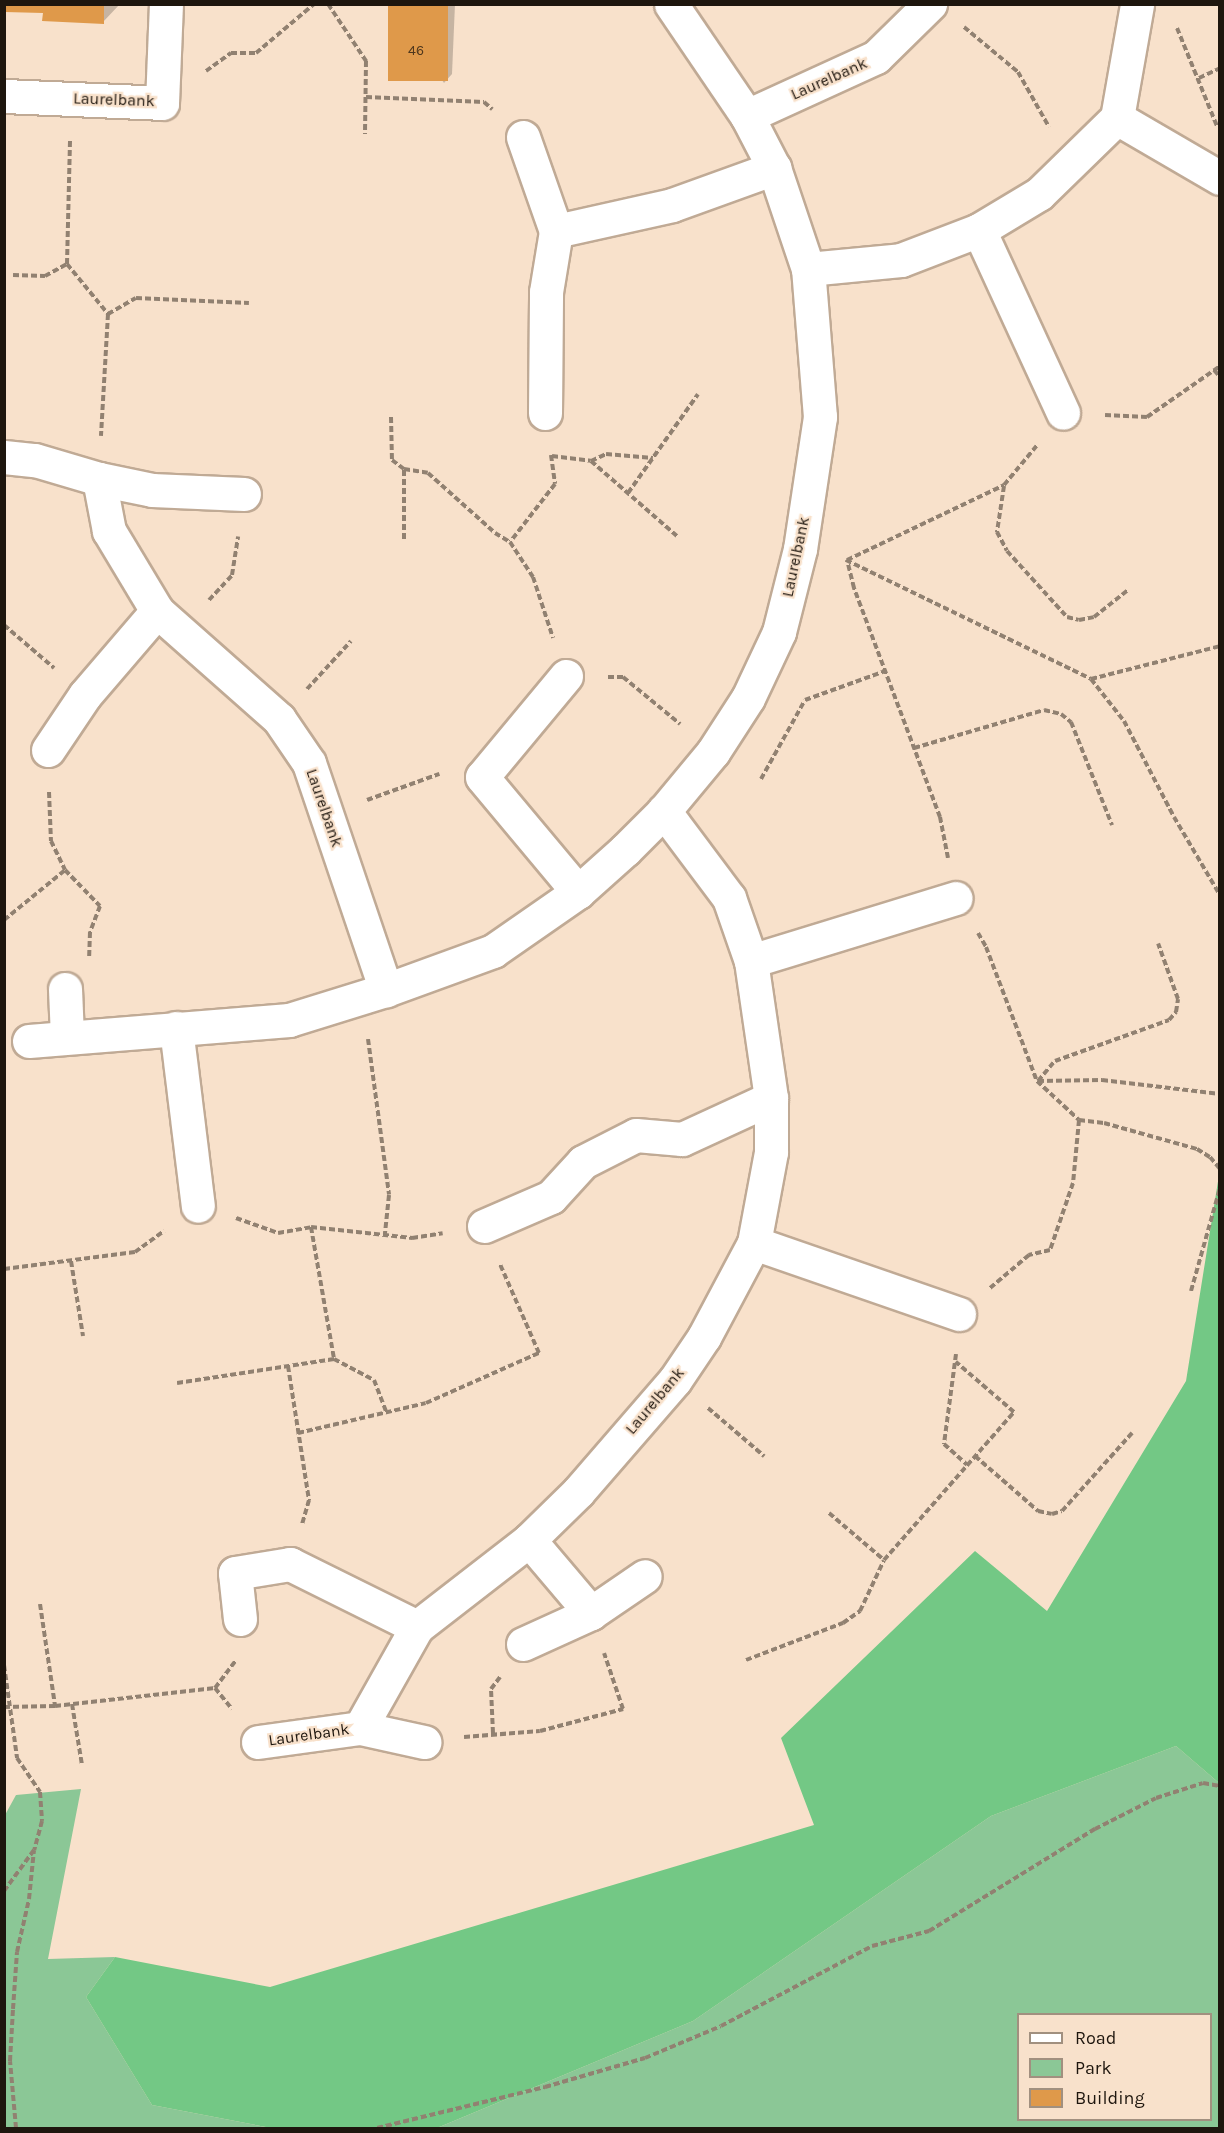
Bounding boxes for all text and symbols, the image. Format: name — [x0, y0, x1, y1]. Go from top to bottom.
house number: 46 — [408, 43, 424, 59]
street label: Laurelbank — [788, 54, 870, 104]
street label: Laurelbank — [73, 89, 155, 111]
street label: Laurelbank — [778, 515, 814, 599]
street label: Laurelbank — [302, 766, 346, 850]
street label: Laurelbank — [621, 1364, 689, 1438]
street label: Laurelbank — [267, 1720, 351, 1750]
legend — [1017, 2013, 1212, 2121]
text: Road — [1075, 2027, 1116, 2049]
text: Park — [1075, 2057, 1112, 2079]
text: Building — [1075, 2087, 1145, 2109]

